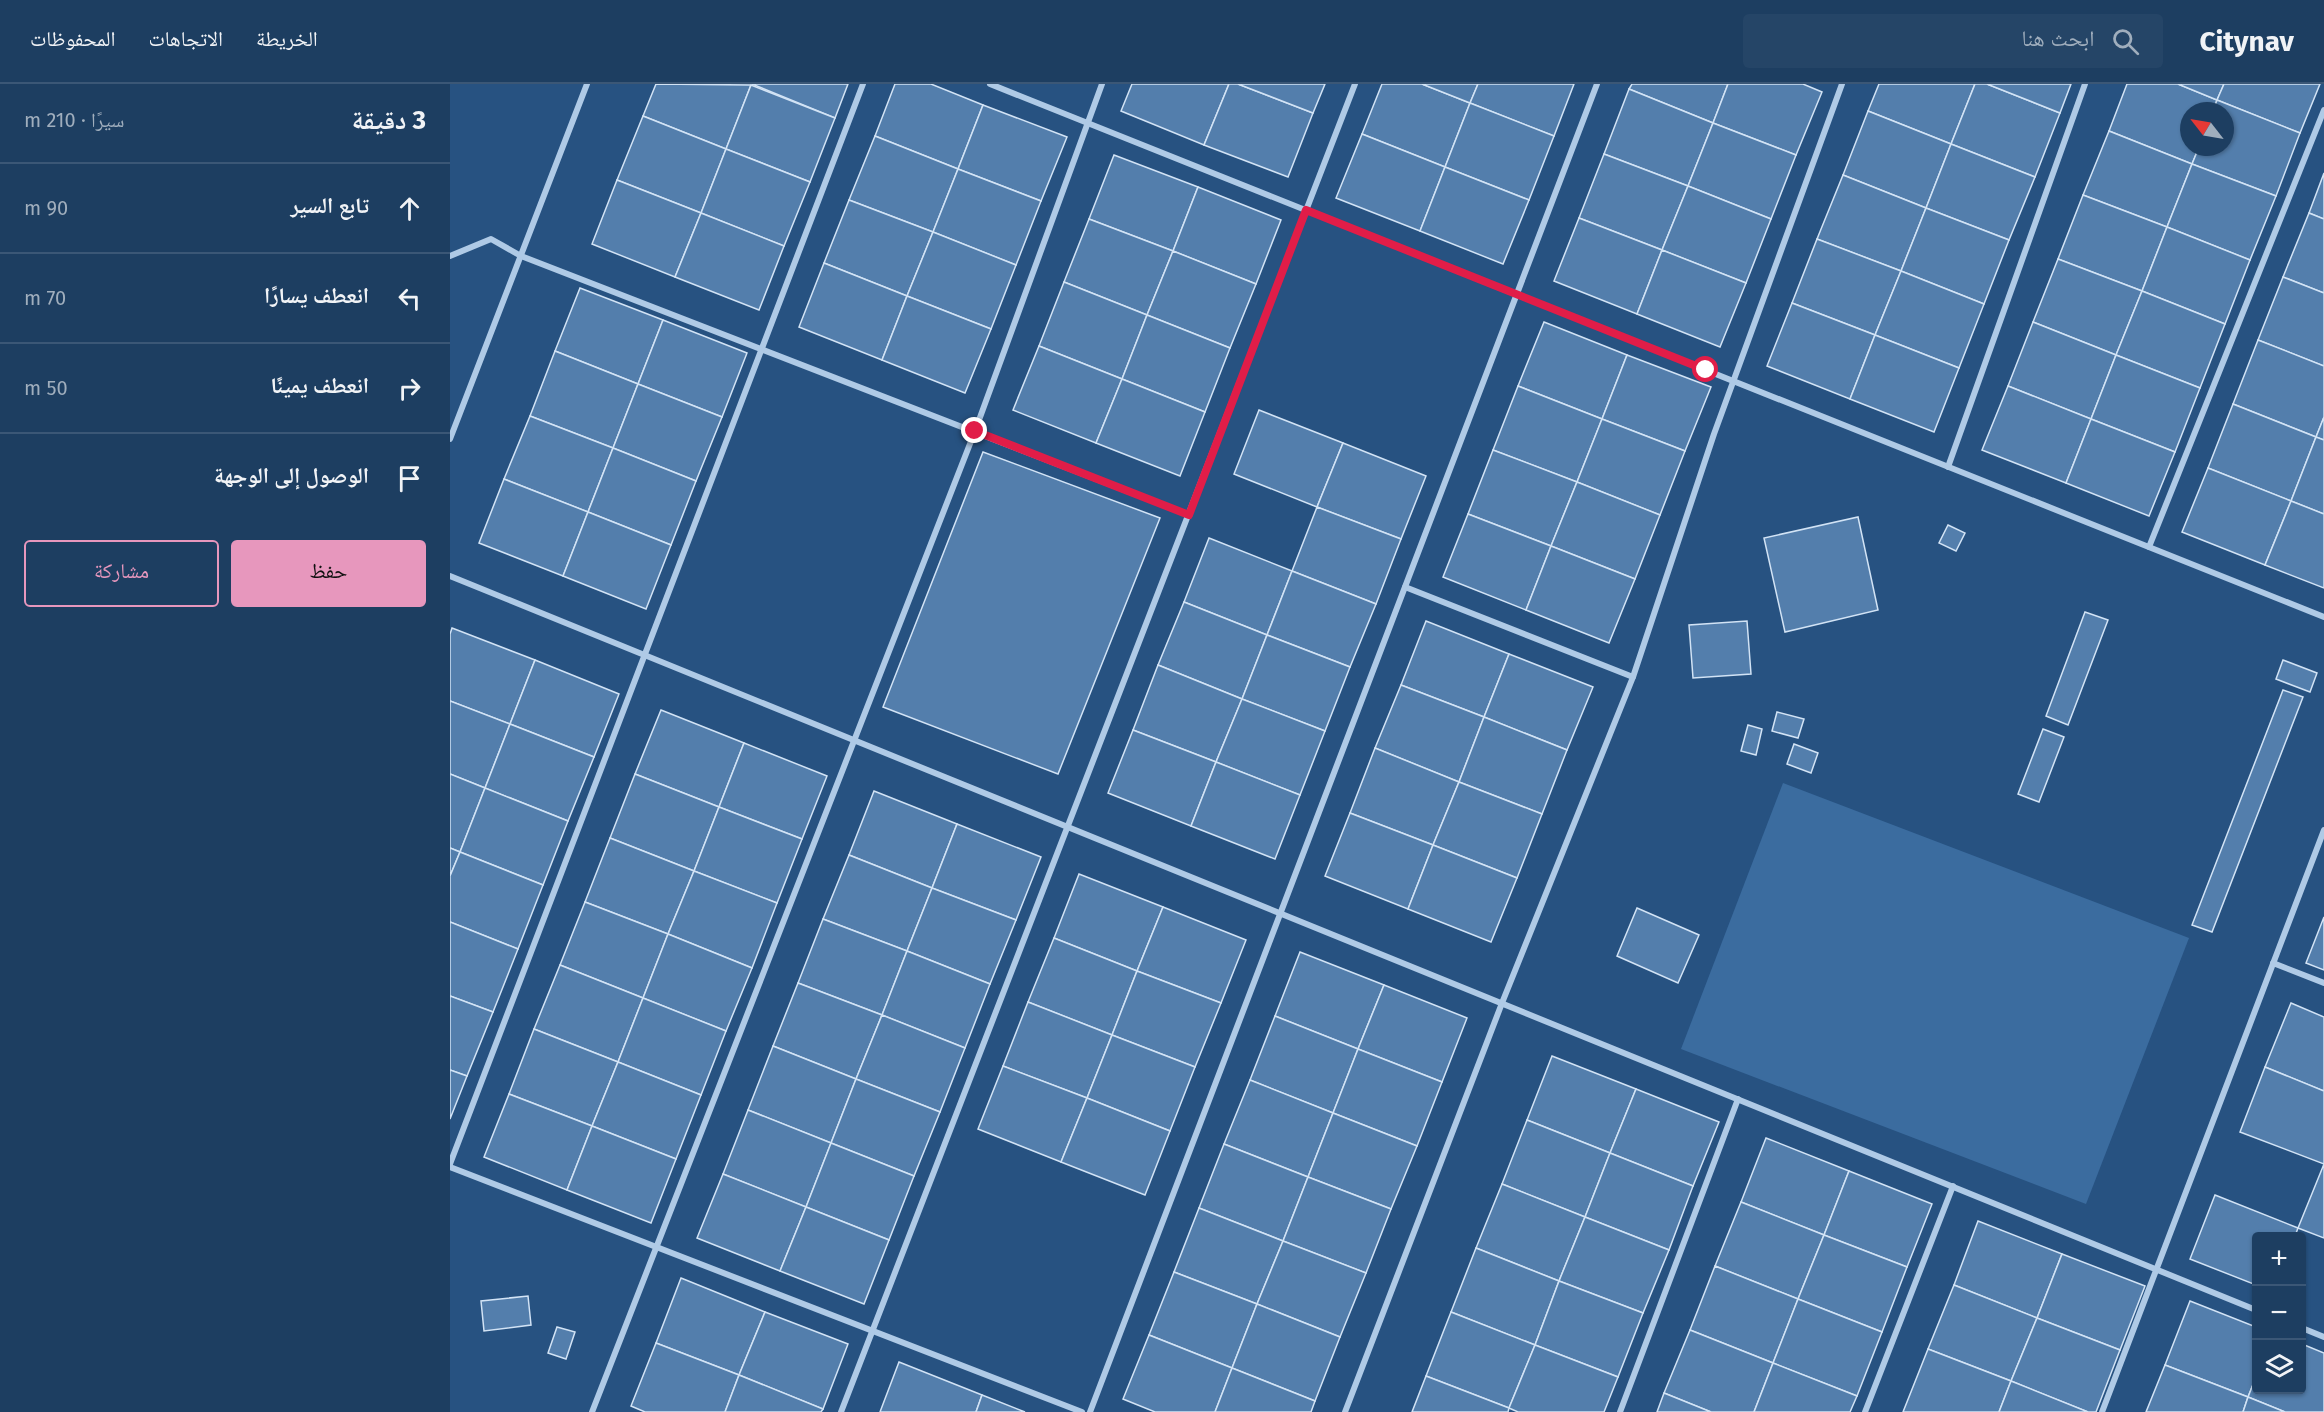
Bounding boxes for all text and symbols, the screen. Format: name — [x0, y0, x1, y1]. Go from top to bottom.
search box — [1743, 14, 2163, 68]
text: ابحث هنا — [2021, 25, 2094, 52]
icon: search — [2109, 25, 2142, 58]
text: Citynav — [2199, 25, 2294, 58]
text: المحفوظات — [30, 26, 115, 52]
text: الاتجاهات — [148, 26, 223, 52]
text: الخريطة — [256, 26, 318, 52]
north arrow — [2180, 102, 2234, 156]
text: 3 دقيقة — [352, 105, 426, 136]
text: سيرًا · 210 m — [24, 108, 124, 132]
text: تابع السير — [290, 192, 369, 219]
icon: ahead — [393, 192, 426, 225]
text: 90 m — [24, 196, 68, 220]
text: انعطف يسارًا — [264, 282, 369, 309]
icon: left — [393, 282, 426, 315]
text: 70 m — [24, 286, 66, 310]
route start — [1692, 356, 1718, 382]
text: انعطف يمينًا — [270, 372, 369, 399]
icon: right — [393, 372, 426, 405]
text: 50 m — [24, 376, 68, 400]
route end — [961, 417, 987, 443]
text: الوصول إلى الوجهة — [214, 462, 369, 489]
icon: arrive — [393, 462, 426, 495]
button: مشاركة — [24, 540, 219, 607]
button: حفظ — [231, 540, 426, 607]
map controls — [2252, 1232, 2306, 1394]
button: + — [2252, 1232, 2306, 1286]
button: − — [2252, 1286, 2306, 1340]
button: layers — [2252, 1340, 2306, 1394]

